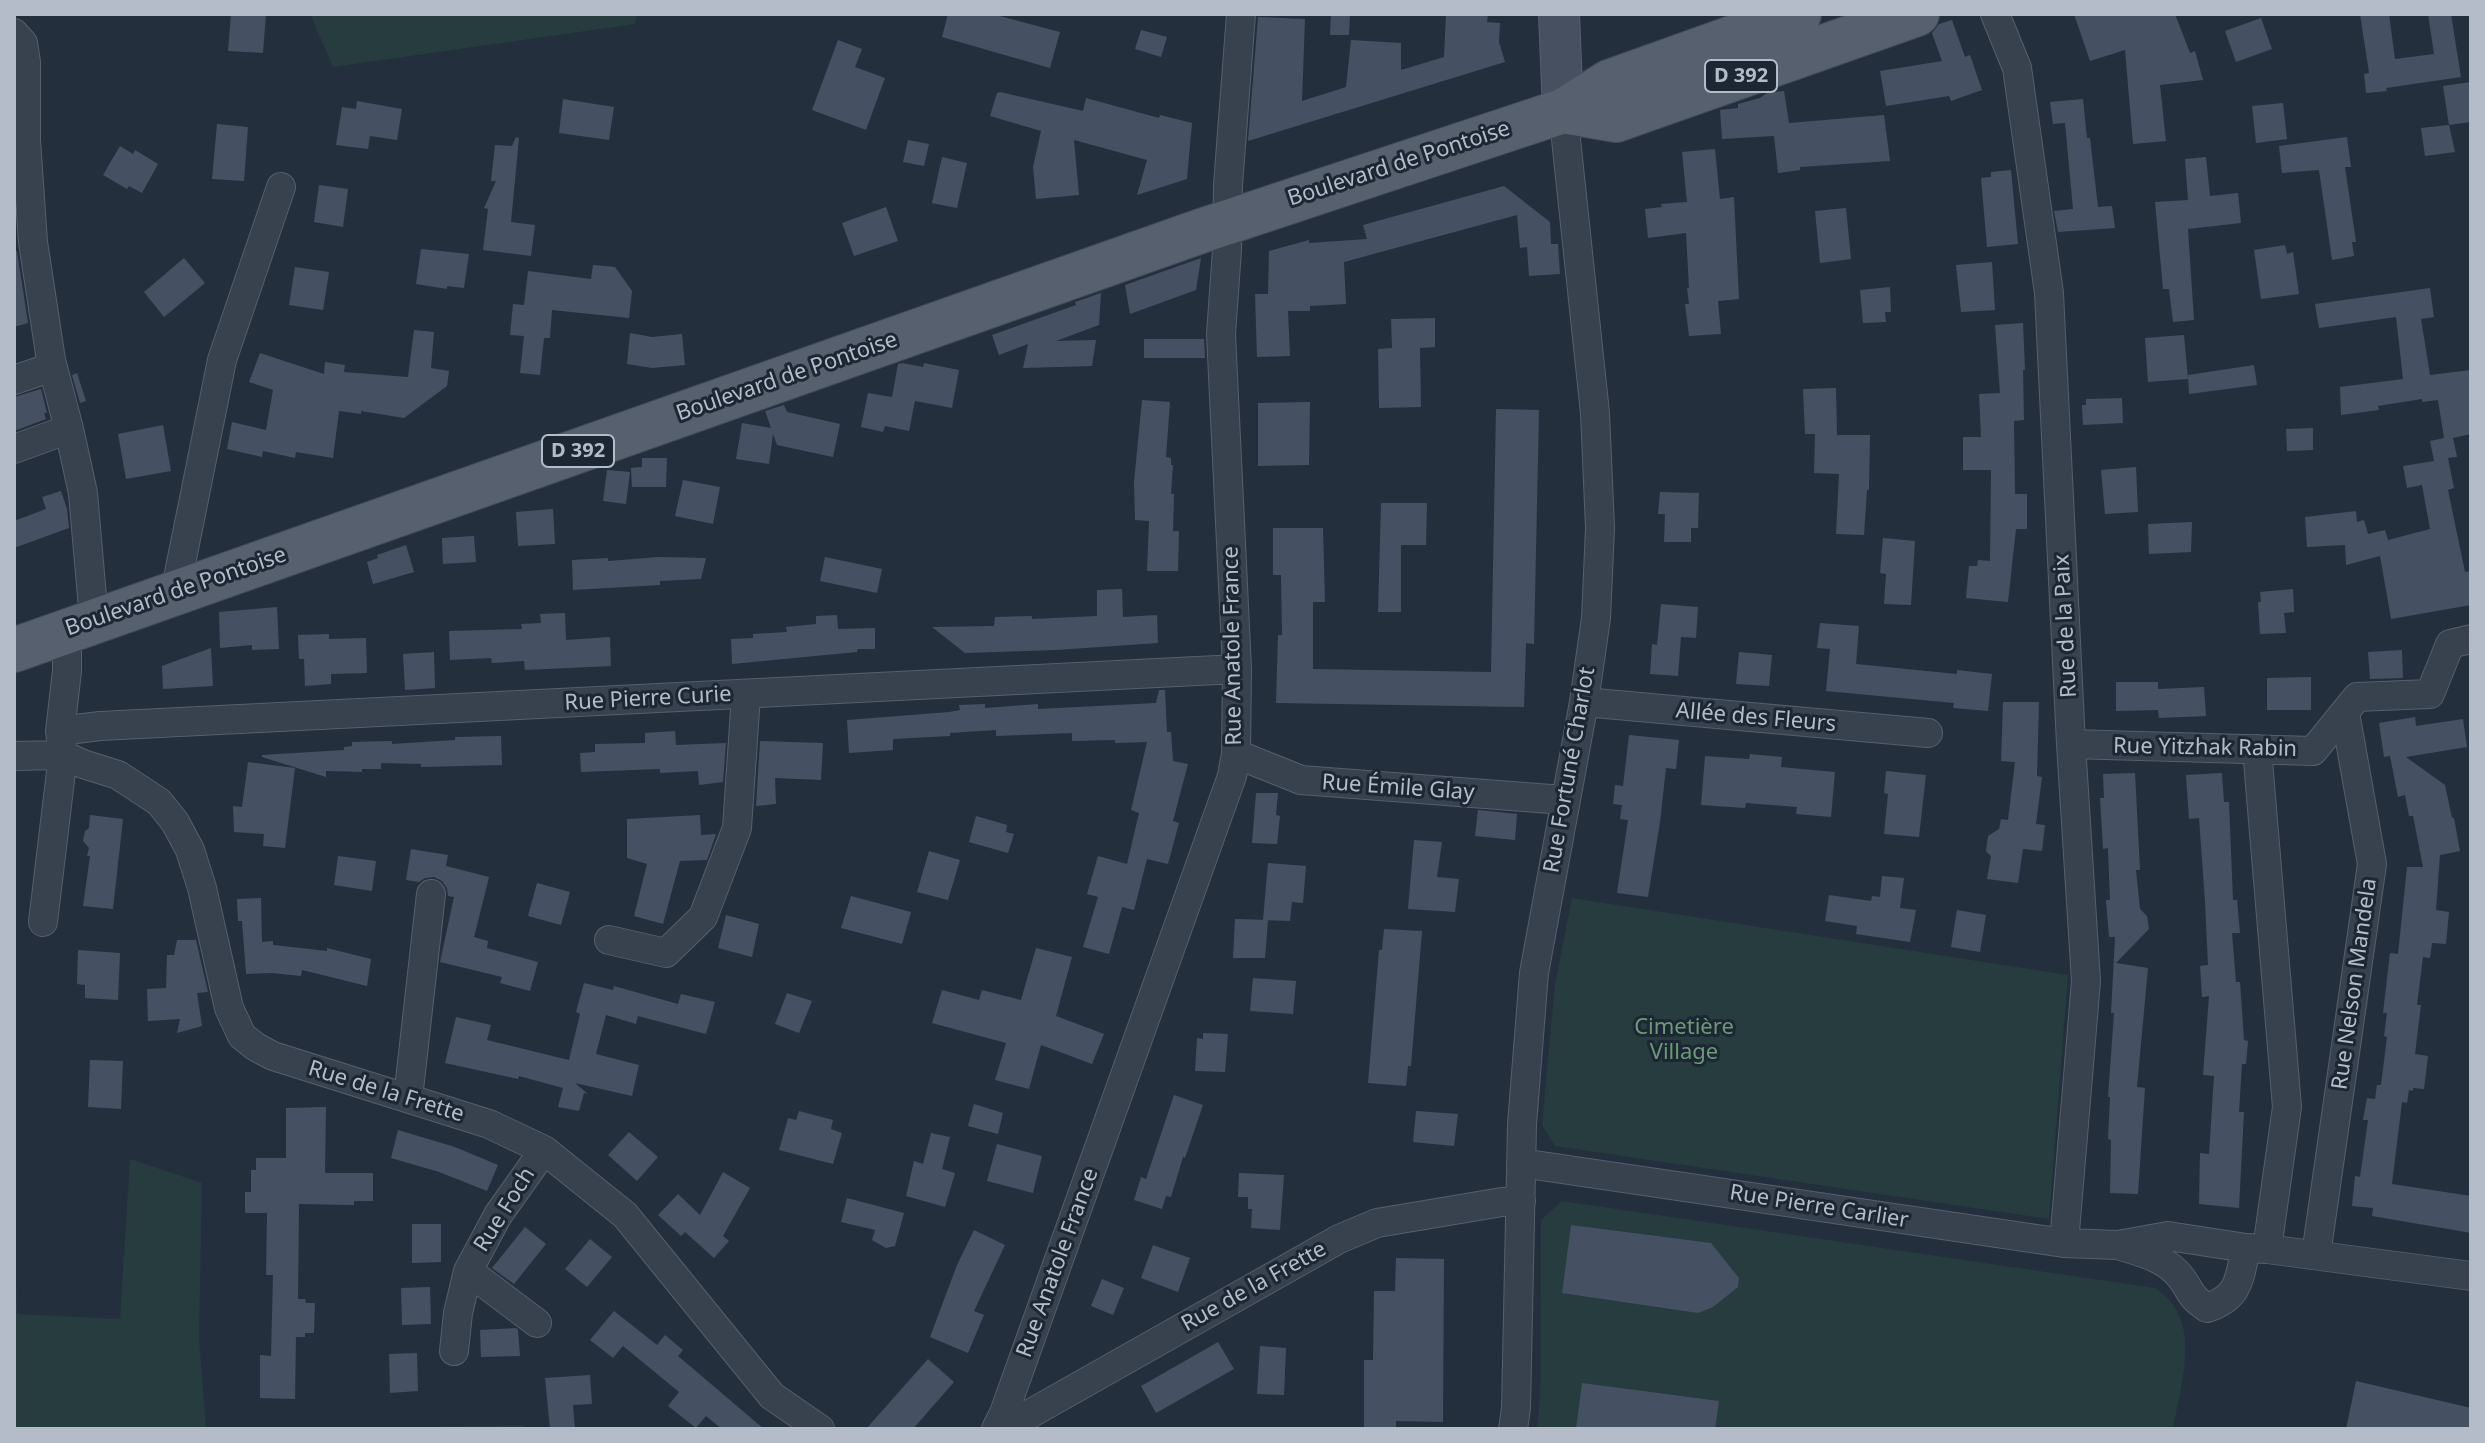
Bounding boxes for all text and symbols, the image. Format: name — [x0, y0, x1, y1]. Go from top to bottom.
road number: D 392 — [1705, 60, 1777, 92]
street label: Boulevard de Pontoise — [1285, 116, 1513, 212]
street label: Boulevard de Pontoise — [673, 327, 901, 427]
road number: D 392 — [542, 435, 614, 467]
street label: Boulevard de Pontoise — [62, 542, 290, 642]
street label: Rue Anatole France — [1218, 546, 1248, 746]
street label: Rue de la Paix — [2049, 554, 2083, 698]
street label: Rue Fortuné Charlot — [1539, 665, 1601, 875]
street label: Rue Pierre Curie — [564, 681, 732, 717]
street label: Allée des Fleurs — [1675, 698, 1837, 738]
street label: Rue Yitzhak Rabin — [2113, 733, 2297, 763]
street label: Rue Émile Glay — [1321, 769, 1475, 807]
street label: Rue Nelson Mandela — [2327, 877, 2383, 1091]
park label: Cimetière Village — [1634, 1015, 1734, 1066]
street label: Rue de la Frette — [305, 1056, 467, 1128]
street label: Rue Foch — [469, 1163, 541, 1257]
street label: Rue Anatole France — [1011, 1165, 1105, 1361]
street label: Rue Pierre Carlier — [1728, 1180, 1910, 1234]
street label: Rue de la Frette — [1177, 1236, 1331, 1338]

